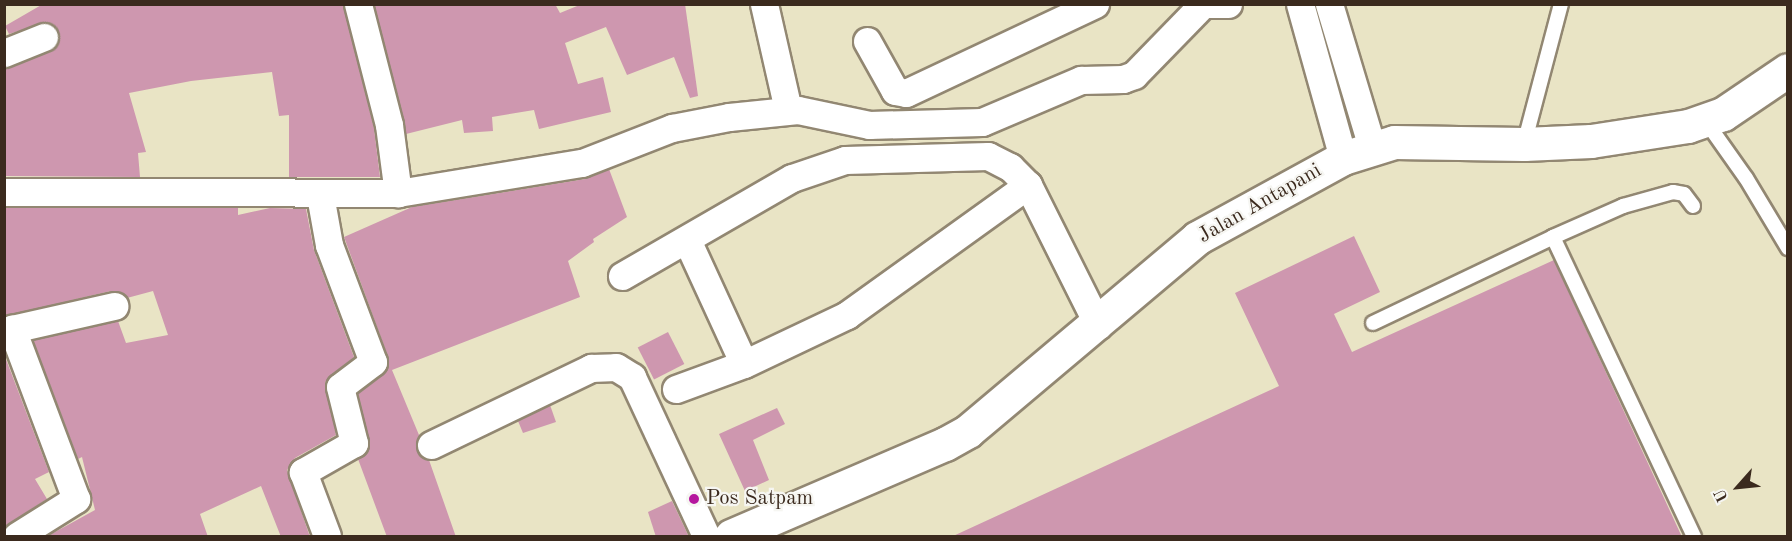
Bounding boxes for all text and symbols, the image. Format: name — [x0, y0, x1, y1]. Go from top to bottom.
street label: Jalan Antapani — [1194, 159, 1326, 249]
north arrow — [1708, 457, 1768, 517]
place label: Pos Satpam — [706, 486, 813, 512]
text: U — [1712, 486, 1732, 504]
marker: Pos Satpam — [687, 492, 701, 506]

